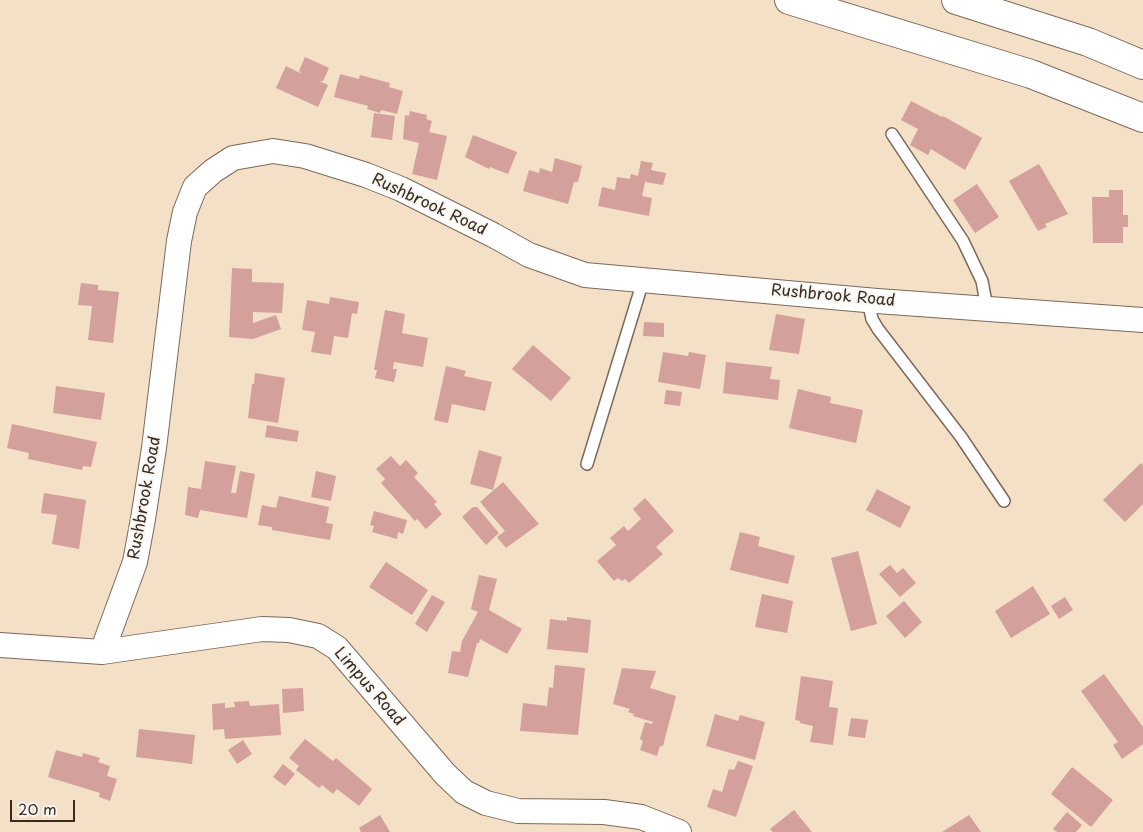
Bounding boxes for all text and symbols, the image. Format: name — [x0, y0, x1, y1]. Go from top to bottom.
street label: Rushbrook Road — [368, 170, 490, 240]
street label: Rushbrook Road — [770, 281, 896, 311]
street label: Rushbrook Road — [125, 435, 165, 561]
street label: Limpus Road — [330, 644, 408, 730]
scale bar — [12, 790, 78, 822]
text: 20 m — [18, 797, 57, 820]

